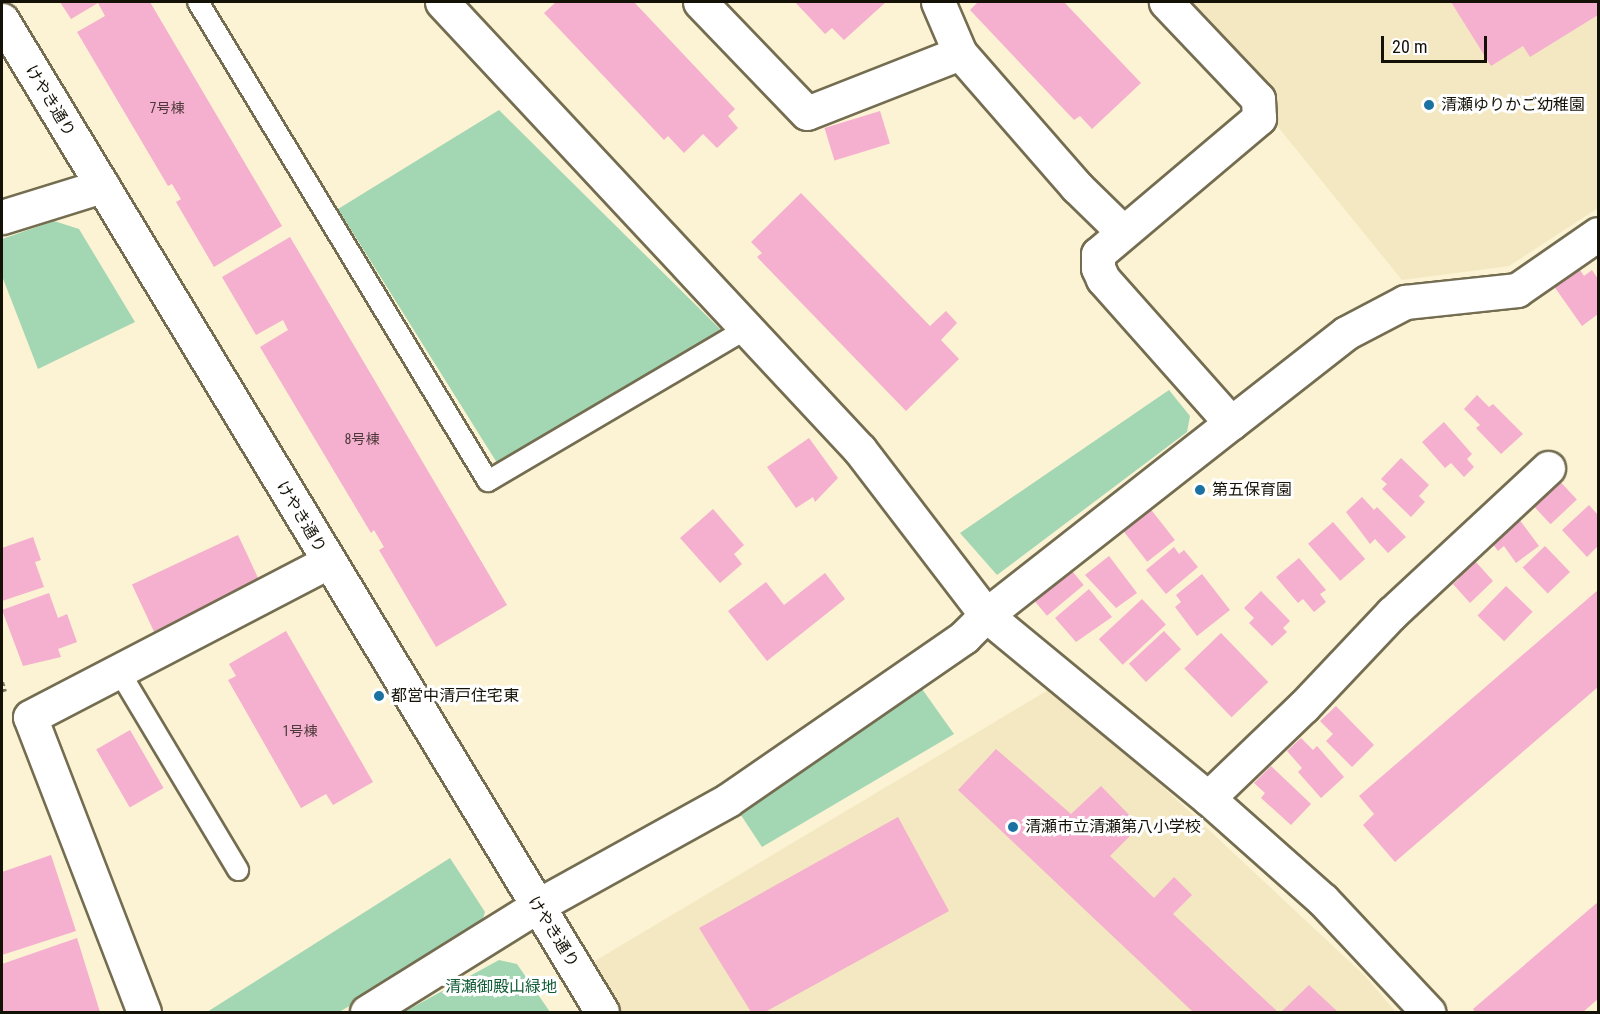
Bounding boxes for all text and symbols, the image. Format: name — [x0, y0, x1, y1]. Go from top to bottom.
scale bar — [1384, 24, 1490, 62]
text: 20 m — [1392, 36, 1427, 57]
street label: けやき通り — [21, 62, 79, 140]
place label: 清瀬ゆりかご幼稚園 — [1441, 95, 1585, 115]
marker: 清瀬ゆりかご幼稚園 — [1422, 98, 1436, 112]
house number: 7号棟 — [150, 100, 184, 116]
house number: 8号棟 — [345, 431, 379, 447]
street label: けやき通り — [272, 478, 330, 556]
place label: 第五保育園 — [1212, 480, 1292, 500]
marker: 第五保育園 — [1193, 483, 1207, 497]
place label: 都営中清戸住宅東 — [391, 686, 519, 706]
marker: 都営中清戸住宅東 — [372, 689, 386, 703]
house number: 1号棟 — [283, 723, 317, 739]
place label: 清瀬市立清瀬第八小学校 — [1025, 817, 1201, 837]
marker: 清瀬市立清瀬第八小学校 — [1006, 820, 1020, 834]
street label: けやき通り — [524, 893, 582, 971]
park label: 清瀬御殿山緑地 — [445, 977, 557, 997]

